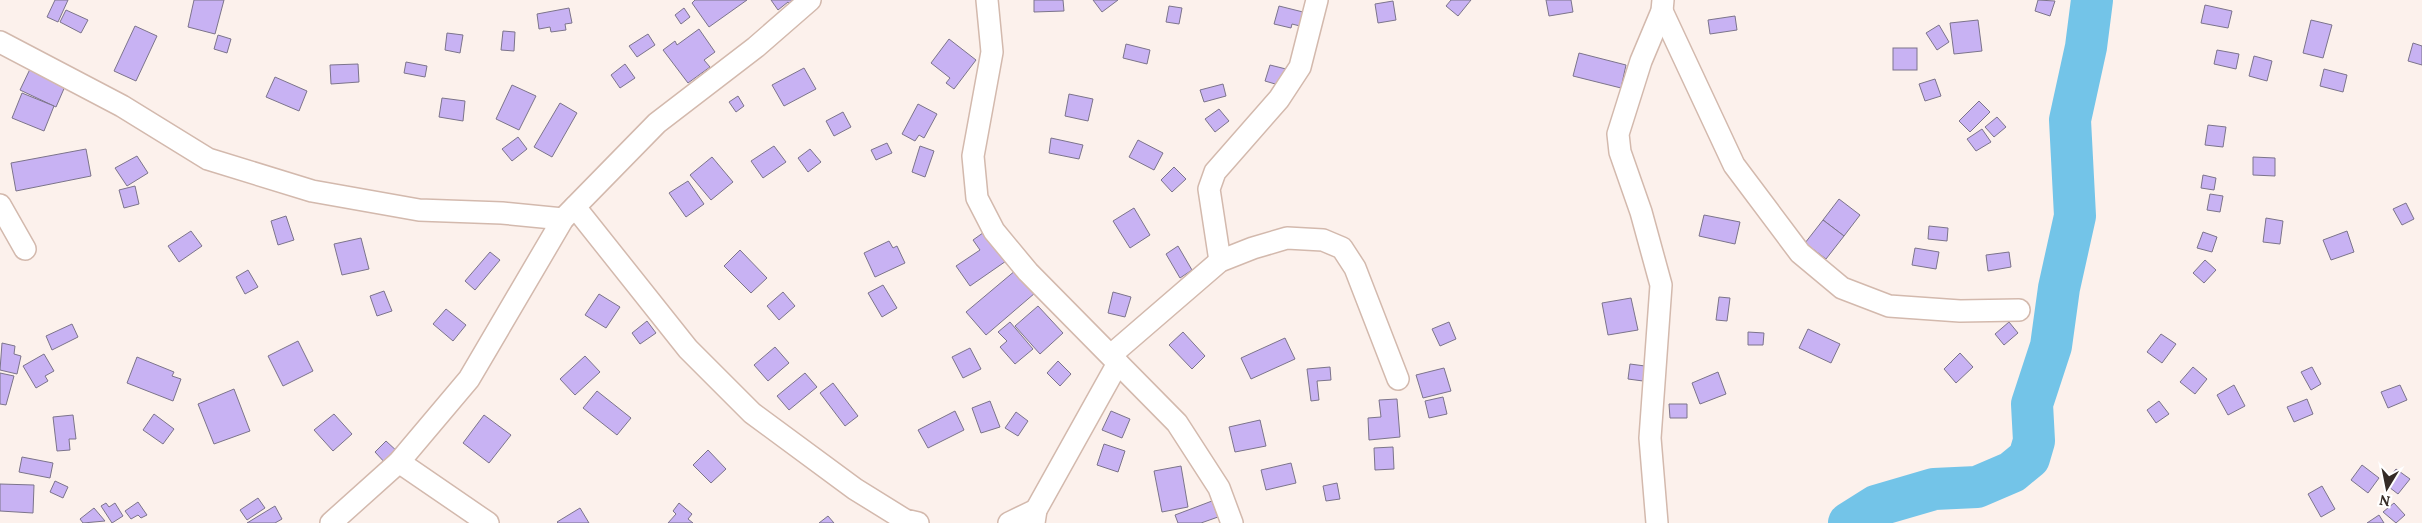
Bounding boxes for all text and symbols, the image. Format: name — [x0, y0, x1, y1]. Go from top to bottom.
north arrow — [2362, 463, 2412, 513]
text: N — [2378, 491, 2392, 511]

